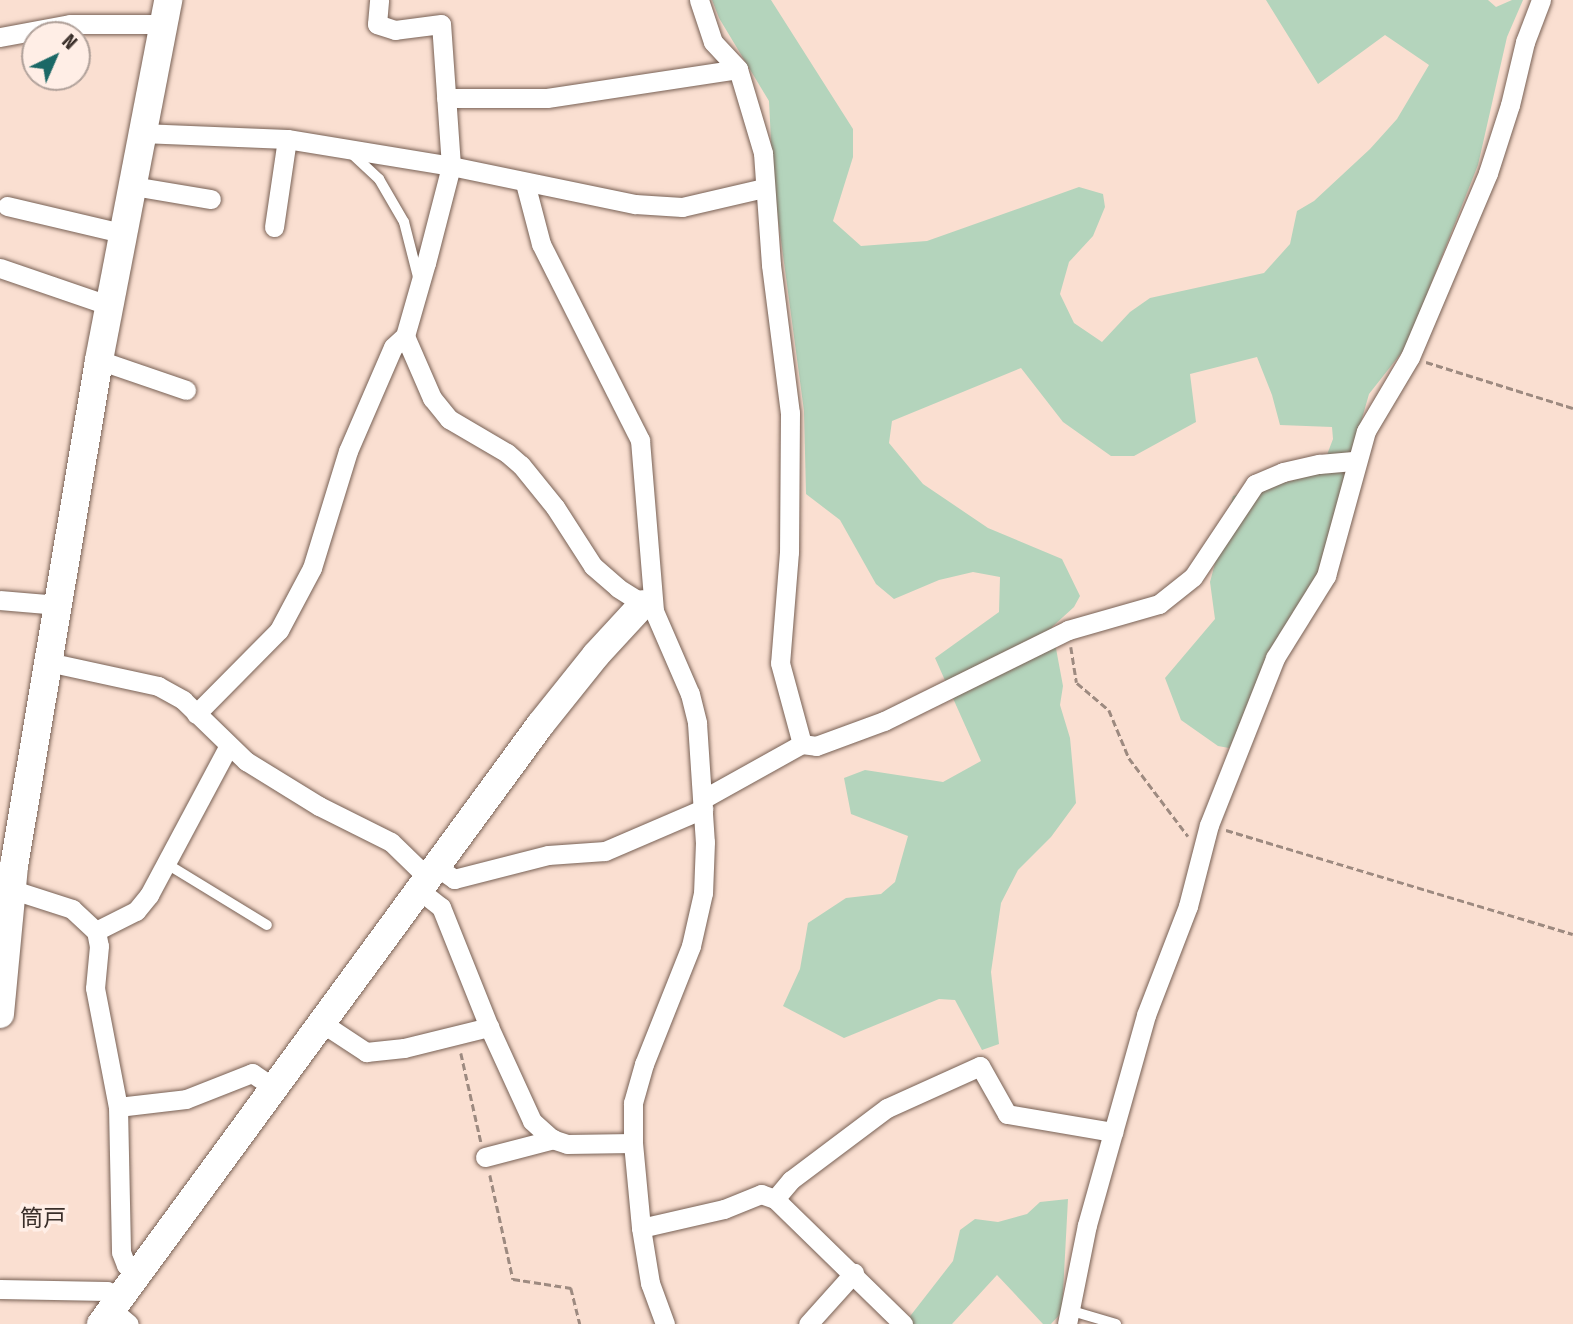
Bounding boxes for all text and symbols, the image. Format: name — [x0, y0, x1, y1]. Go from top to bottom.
north arrow — [21, 21, 91, 91]
text: N — [57, 30, 82, 54]
district label: 筒戸 — [20, 1204, 66, 1232]

